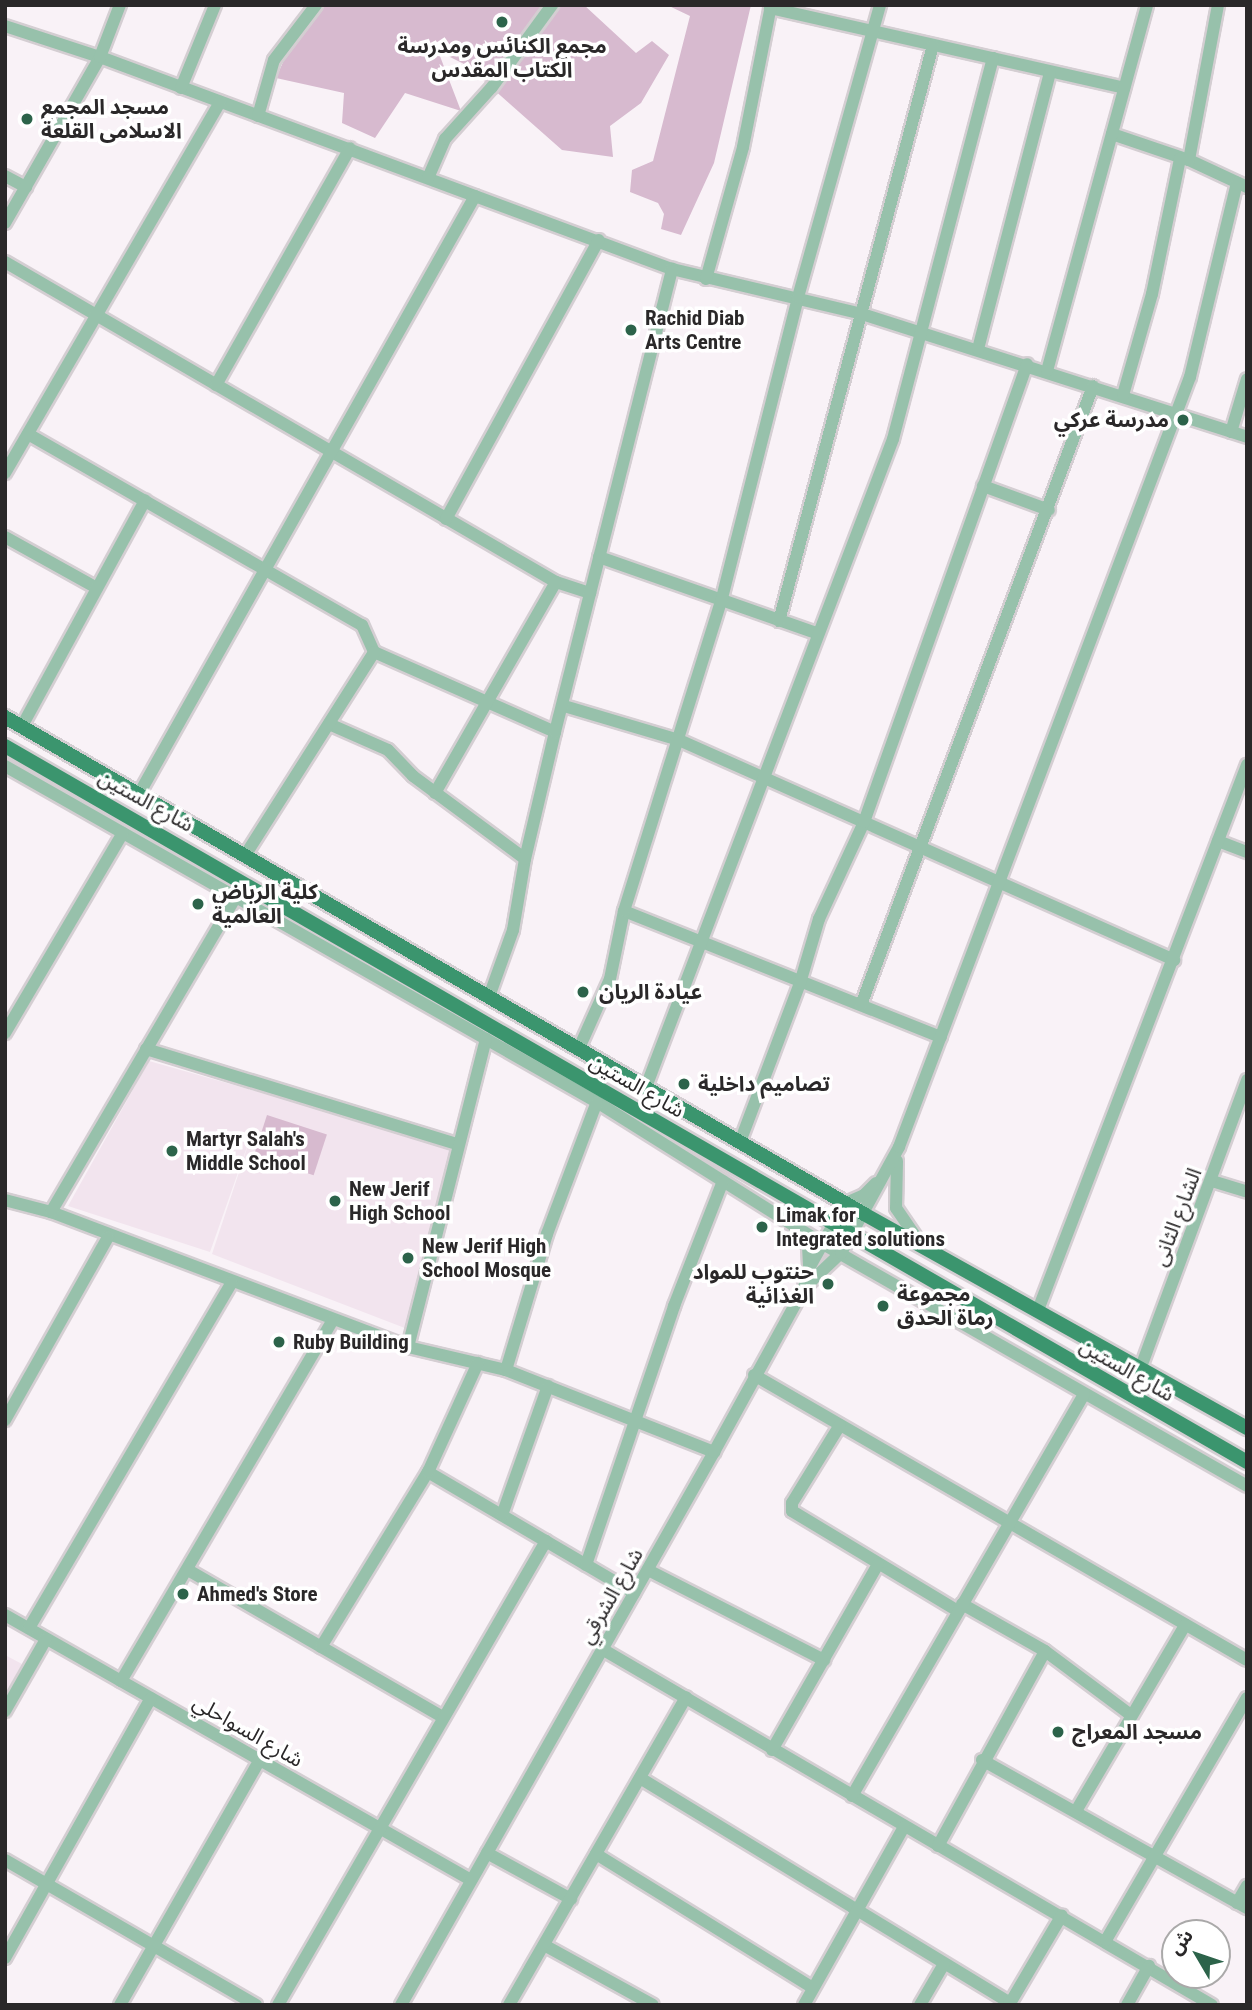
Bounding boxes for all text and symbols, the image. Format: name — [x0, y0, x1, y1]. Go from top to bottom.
marker: مجمع الكنائس ومدرسة الكتاب المقدس — [494, 14, 510, 30]
place label: مجمع الكنائس ومدرسة الكتاب المقدس — [397, 33, 607, 83]
place label: مسجد المجمع الاسلامى القلعة — [41, 94, 182, 144]
marker: مسجد المجمع الاسلامى القلعة — [19, 111, 35, 127]
place label: Rachid Diab Arts Centre — [645, 305, 744, 355]
marker: Rachid Diab Arts Centre — [623, 322, 639, 338]
place label: مدرسة عركي — [1054, 407, 1169, 433]
marker: مدرسة عركي — [1175, 412, 1191, 428]
street label: شارع الستين — [94, 765, 198, 837]
place label: كلية الرباض العالمية — [212, 879, 318, 929]
marker: كلية الرباض العالمية — [190, 896, 206, 912]
place label: عيادة الريان — [599, 979, 702, 1005]
marker: عيادة الريان — [573, 982, 593, 1002]
street label: شارع الستين — [585, 1049, 689, 1123]
place label: تصاميم داخلية — [698, 1071, 830, 1097]
marker: تصاميم داخلية — [676, 1076, 692, 1092]
place label: Martyr Salah's Middle School — [186, 1126, 306, 1176]
marker: Martyr Salah's Middle School — [164, 1143, 180, 1159]
street label: الشارع الثانى — [1147, 1164, 1207, 1270]
place label: New Jerif High School — [349, 1176, 450, 1226]
marker: New Jerif High School — [327, 1193, 343, 1209]
place label: Limak for Integrated solutions — [776, 1202, 945, 1252]
marker: Limak for Integrated solutions — [754, 1219, 770, 1235]
place label: New Jerif High School Mosque — [422, 1233, 551, 1283]
marker: New Jerif High School Mosque — [400, 1250, 416, 1266]
place label: حنتوب للمواد الغذائية — [693, 1259, 814, 1309]
marker: حنتوب للمواد الغذائية — [820, 1276, 836, 1292]
place label: مجموعة رماة الحدق — [897, 1281, 994, 1331]
marker: مجموعة رماة الحدق — [875, 1298, 891, 1314]
place label: Ruby Building — [293, 1329, 409, 1355]
street label: شارع الستين — [1075, 1333, 1179, 1407]
marker: Ruby Building — [271, 1334, 287, 1350]
street label: شارع الشرقي — [573, 1544, 649, 1648]
place label: Ahmed's Store — [197, 1581, 317, 1607]
marker: Ahmed's Store — [175, 1586, 191, 1602]
street label: شارع السواحلي — [188, 1689, 308, 1773]
place label: مسجد المعراج — [1072, 1719, 1202, 1745]
marker: مسجد المعراج — [1050, 1724, 1066, 1740]
north arrow — [1161, 1919, 1231, 1989]
text: ش — [1164, 1924, 1198, 1959]

